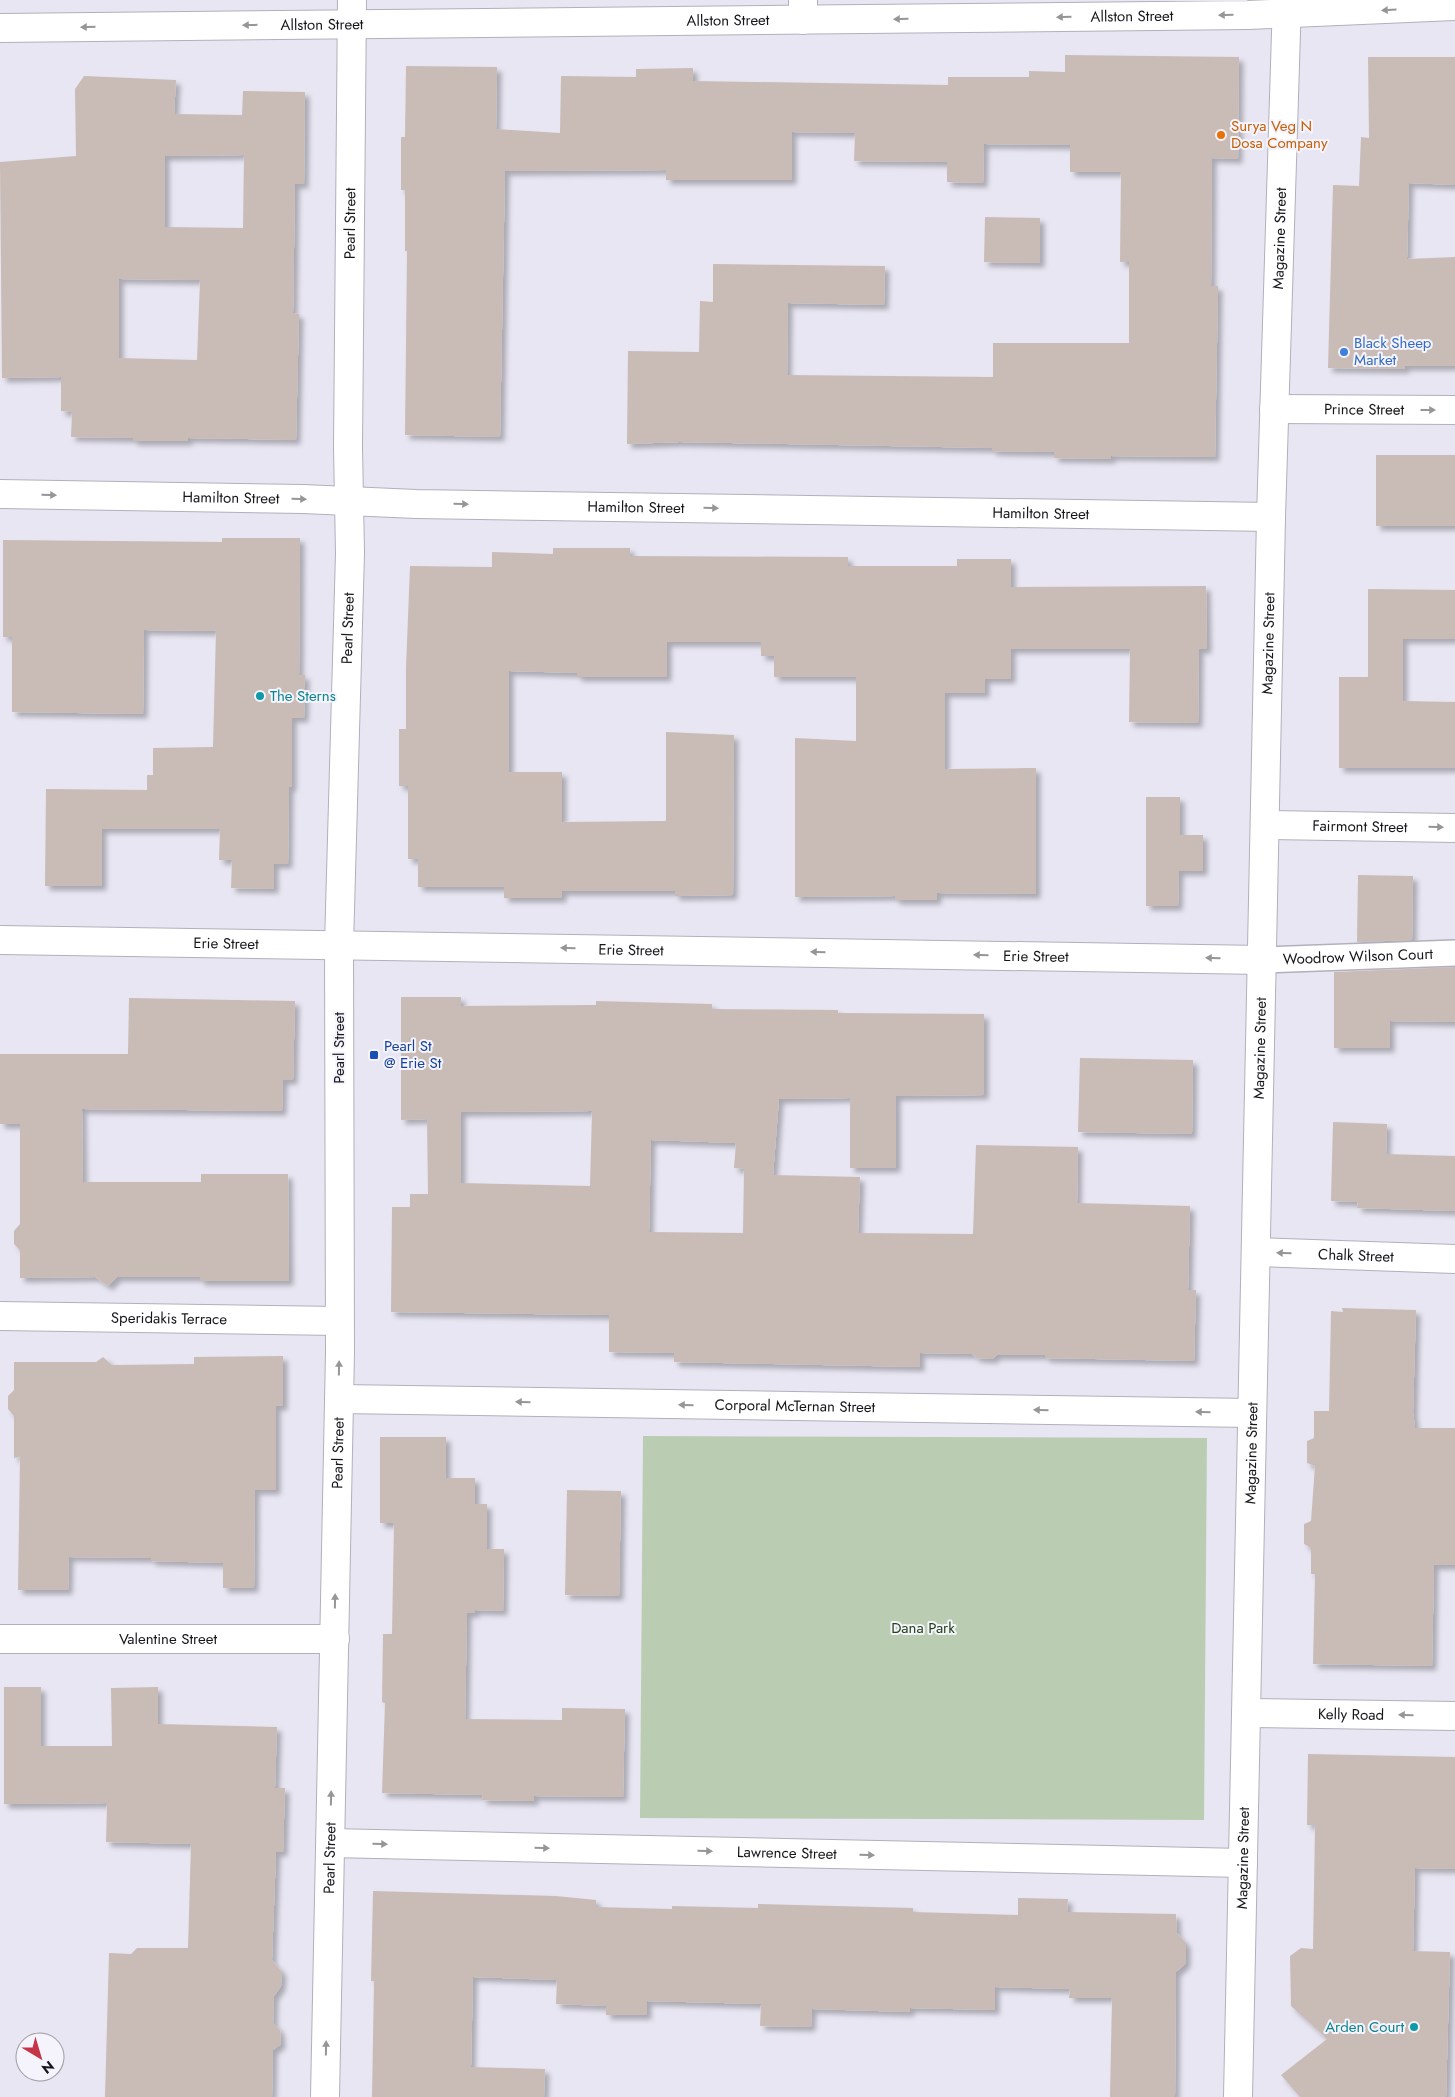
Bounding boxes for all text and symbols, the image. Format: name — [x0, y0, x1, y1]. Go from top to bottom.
street label: Allston Street — [1090, 5, 1174, 28]
one-way arrow — [1381, 6, 1397, 14]
street label: Allston Street — [686, 9, 770, 32]
one-way arrow — [1218, 11, 1234, 19]
street label: Allston Street — [280, 13, 364, 36]
one-way arrow — [1056, 13, 1072, 21]
one-way arrow — [893, 15, 909, 23]
one-way arrow — [242, 21, 258, 29]
one-way arrow — [80, 23, 96, 31]
place label: Surya Veg N Dosa Company — [1231, 115, 1328, 154]
marker: Surya Veg N Dosa Company — [1215, 129, 1227, 141]
street label: Pearl Street — [339, 187, 361, 259]
street label: Magazine Street — [1267, 187, 1292, 290]
place label: Black Sheep Market — [1354, 332, 1432, 371]
marker: Black Sheep Market — [1338, 346, 1350, 358]
street label: Prince Street — [1324, 398, 1405, 421]
one-way arrow — [1420, 406, 1436, 414]
street label: Hamilton Street — [182, 486, 280, 510]
one-way arrow — [41, 491, 57, 499]
one-way arrow — [291, 495, 307, 503]
street label: Hamilton Street — [587, 496, 685, 519]
one-way arrow — [453, 500, 469, 508]
street label: Hamilton Street — [992, 502, 1090, 525]
one-way arrow — [703, 504, 719, 512]
street label: Pearl Street — [336, 592, 360, 664]
street label: Magazine Street — [1256, 592, 1280, 695]
place label: The Sterns — [270, 685, 336, 707]
marker: The Sterns — [254, 690, 266, 702]
street label: Fairmont Street — [1312, 815, 1408, 838]
one-way arrow — [1428, 824, 1444, 832]
street label: Erie Street — [193, 932, 259, 955]
street label: Erie Street — [598, 938, 664, 962]
street label: Woodrow Wilson Court — [1282, 943, 1434, 970]
one-way arrow — [560, 944, 576, 952]
street label: Erie Street — [1003, 945, 1069, 968]
one-way arrow — [810, 948, 826, 956]
one-way arrow — [973, 951, 989, 959]
one-way arrow — [1205, 954, 1221, 962]
street label: Magazine Street — [1248, 997, 1272, 1099]
street label: Pearl Street — [328, 1012, 350, 1084]
place label: Pearl St @ Erie St — [384, 1035, 442, 1074]
marker: Pearl St @ Erie St — [368, 1049, 380, 1061]
street label: Chalk Street — [1318, 1243, 1395, 1268]
one-way arrow — [1276, 1249, 1292, 1257]
street label: Speridakis Terrace — [111, 1307, 227, 1330]
one-way arrow — [336, 1360, 344, 1376]
street label: Corporal McTernan Street — [714, 1394, 876, 1418]
one-way arrow — [515, 1398, 531, 1406]
one-way arrow — [678, 1401, 694, 1409]
street label: Magazine Street — [1239, 1402, 1264, 1504]
one-way arrow — [1033, 1406, 1049, 1414]
one-way arrow — [1195, 1408, 1211, 1416]
street label: Pearl Street — [326, 1417, 350, 1489]
one-way arrow — [332, 1593, 340, 1609]
park label: Dana Park — [891, 1617, 955, 1639]
street label: Valentine Street — [119, 1628, 217, 1650]
street label: Kelly Road — [1318, 1703, 1384, 1726]
one-way arrow — [1398, 1711, 1414, 1719]
one-way arrow — [327, 1790, 335, 1806]
street label: Magazine Street — [1231, 1806, 1255, 1909]
street label: Pearl Street — [318, 1822, 342, 1894]
one-way arrow — [372, 1840, 388, 1848]
street label: Lawrence Street — [737, 1841, 837, 1865]
one-way arrow — [535, 1844, 551, 1852]
one-way arrow — [697, 1847, 713, 1855]
one-way arrow — [859, 1851, 875, 1859]
place label: Arden Court — [1325, 2016, 1404, 2038]
marker: Arden Court — [1408, 2021, 1420, 2033]
north arrow — [15, 2032, 65, 2082]
one-way arrow — [322, 2040, 330, 2056]
text: N — [37, 2056, 59, 2079]

